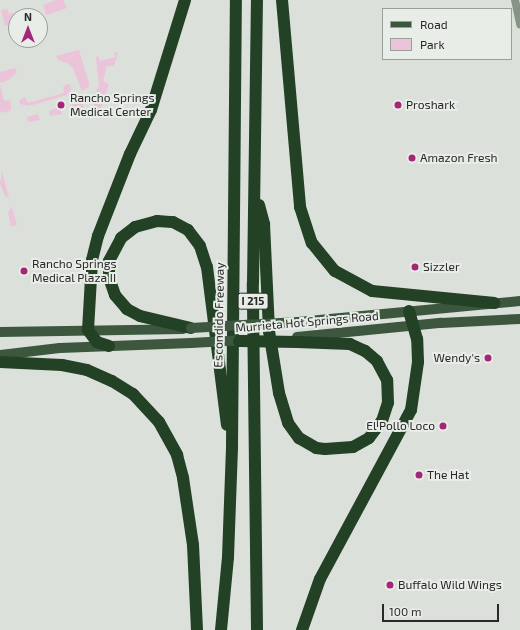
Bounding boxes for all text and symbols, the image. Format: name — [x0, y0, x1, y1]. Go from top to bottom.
north arrow — [8, 8, 48, 48]
legend — [382, 8, 512, 60]
text: N — [24, 10, 32, 23]
text: Road — [420, 17, 448, 31]
text: Park — [420, 37, 445, 51]
place label: Rancho Springs Medical Center — [70, 91, 155, 119]
place label: Proshark — [406, 98, 455, 112]
marker: Rancho Springs Medical Center — [55, 99, 67, 111]
marker: Proshark — [393, 100, 403, 110]
place label: Amazon Fresh — [420, 151, 498, 165]
marker: Amazon Fresh — [407, 153, 417, 163]
place label: Rancho Springs Medical Plaza II — [32, 257, 117, 285]
place label: Sizzler — [423, 260, 460, 274]
street label: Escondido Freeway — [211, 262, 227, 368]
marker: Sizzler — [410, 262, 420, 272]
marker: Rancho Springs Medical Plaza II — [19, 266, 29, 276]
road number: I 215 — [237, 292, 269, 310]
street label: Murrieta Hot Springs Road — [235, 309, 379, 335]
place label: Wendy's — [434, 351, 480, 365]
marker: Wendy's — [483, 353, 493, 363]
place label: El Pollo Loco — [366, 419, 435, 433]
marker: El Pollo Loco — [438, 421, 448, 431]
place label: The Hat — [427, 468, 469, 482]
marker: The Hat — [414, 470, 424, 480]
place label: Buffalo Wild Wings — [398, 578, 502, 592]
marker: Buffalo Wild Wings — [385, 580, 395, 590]
scale bar — [384, 596, 501, 622]
text: 100 m — [389, 604, 421, 618]

